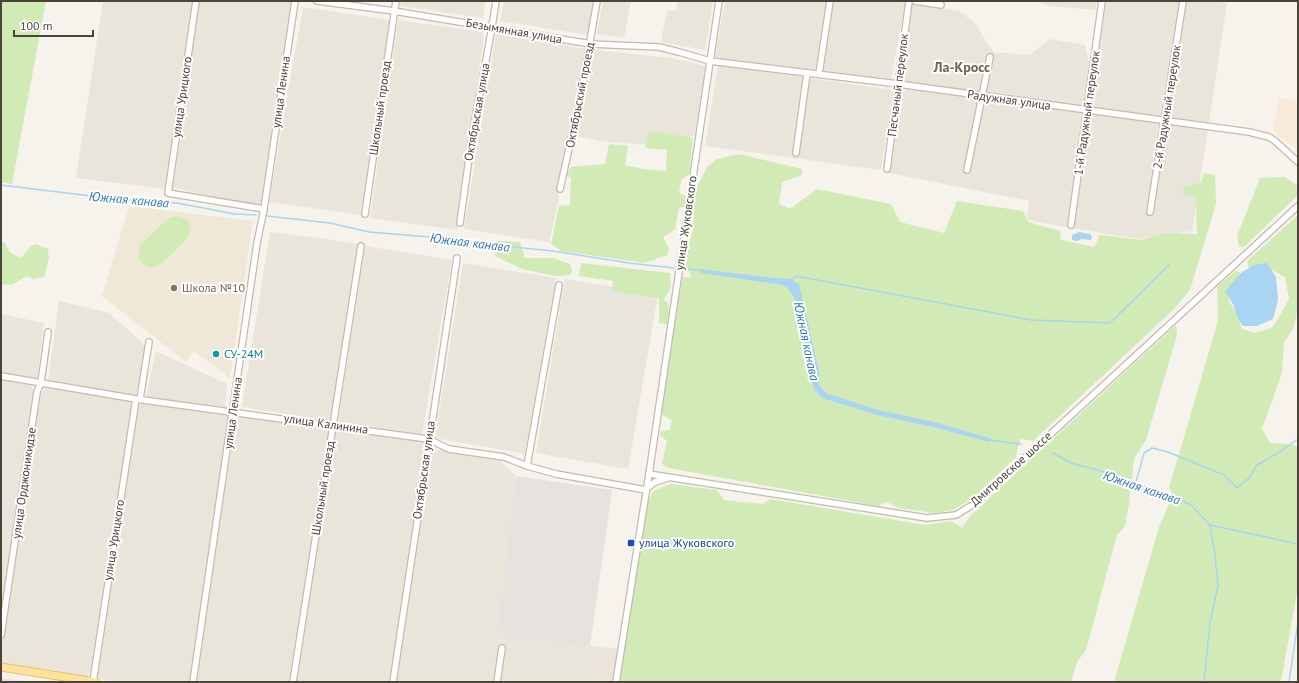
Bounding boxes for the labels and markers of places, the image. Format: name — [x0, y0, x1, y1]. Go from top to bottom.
place label: Школа №10 — [182, 280, 245, 295]
marker: Школа №10 — [169, 283, 179, 293]
place label: СУ-24М — [224, 346, 263, 361]
marker: СУ-24М — [211, 349, 221, 359]
place label: улица Жуковского — [639, 535, 734, 550]
marker: улица Жуковского — [626, 538, 636, 548]

